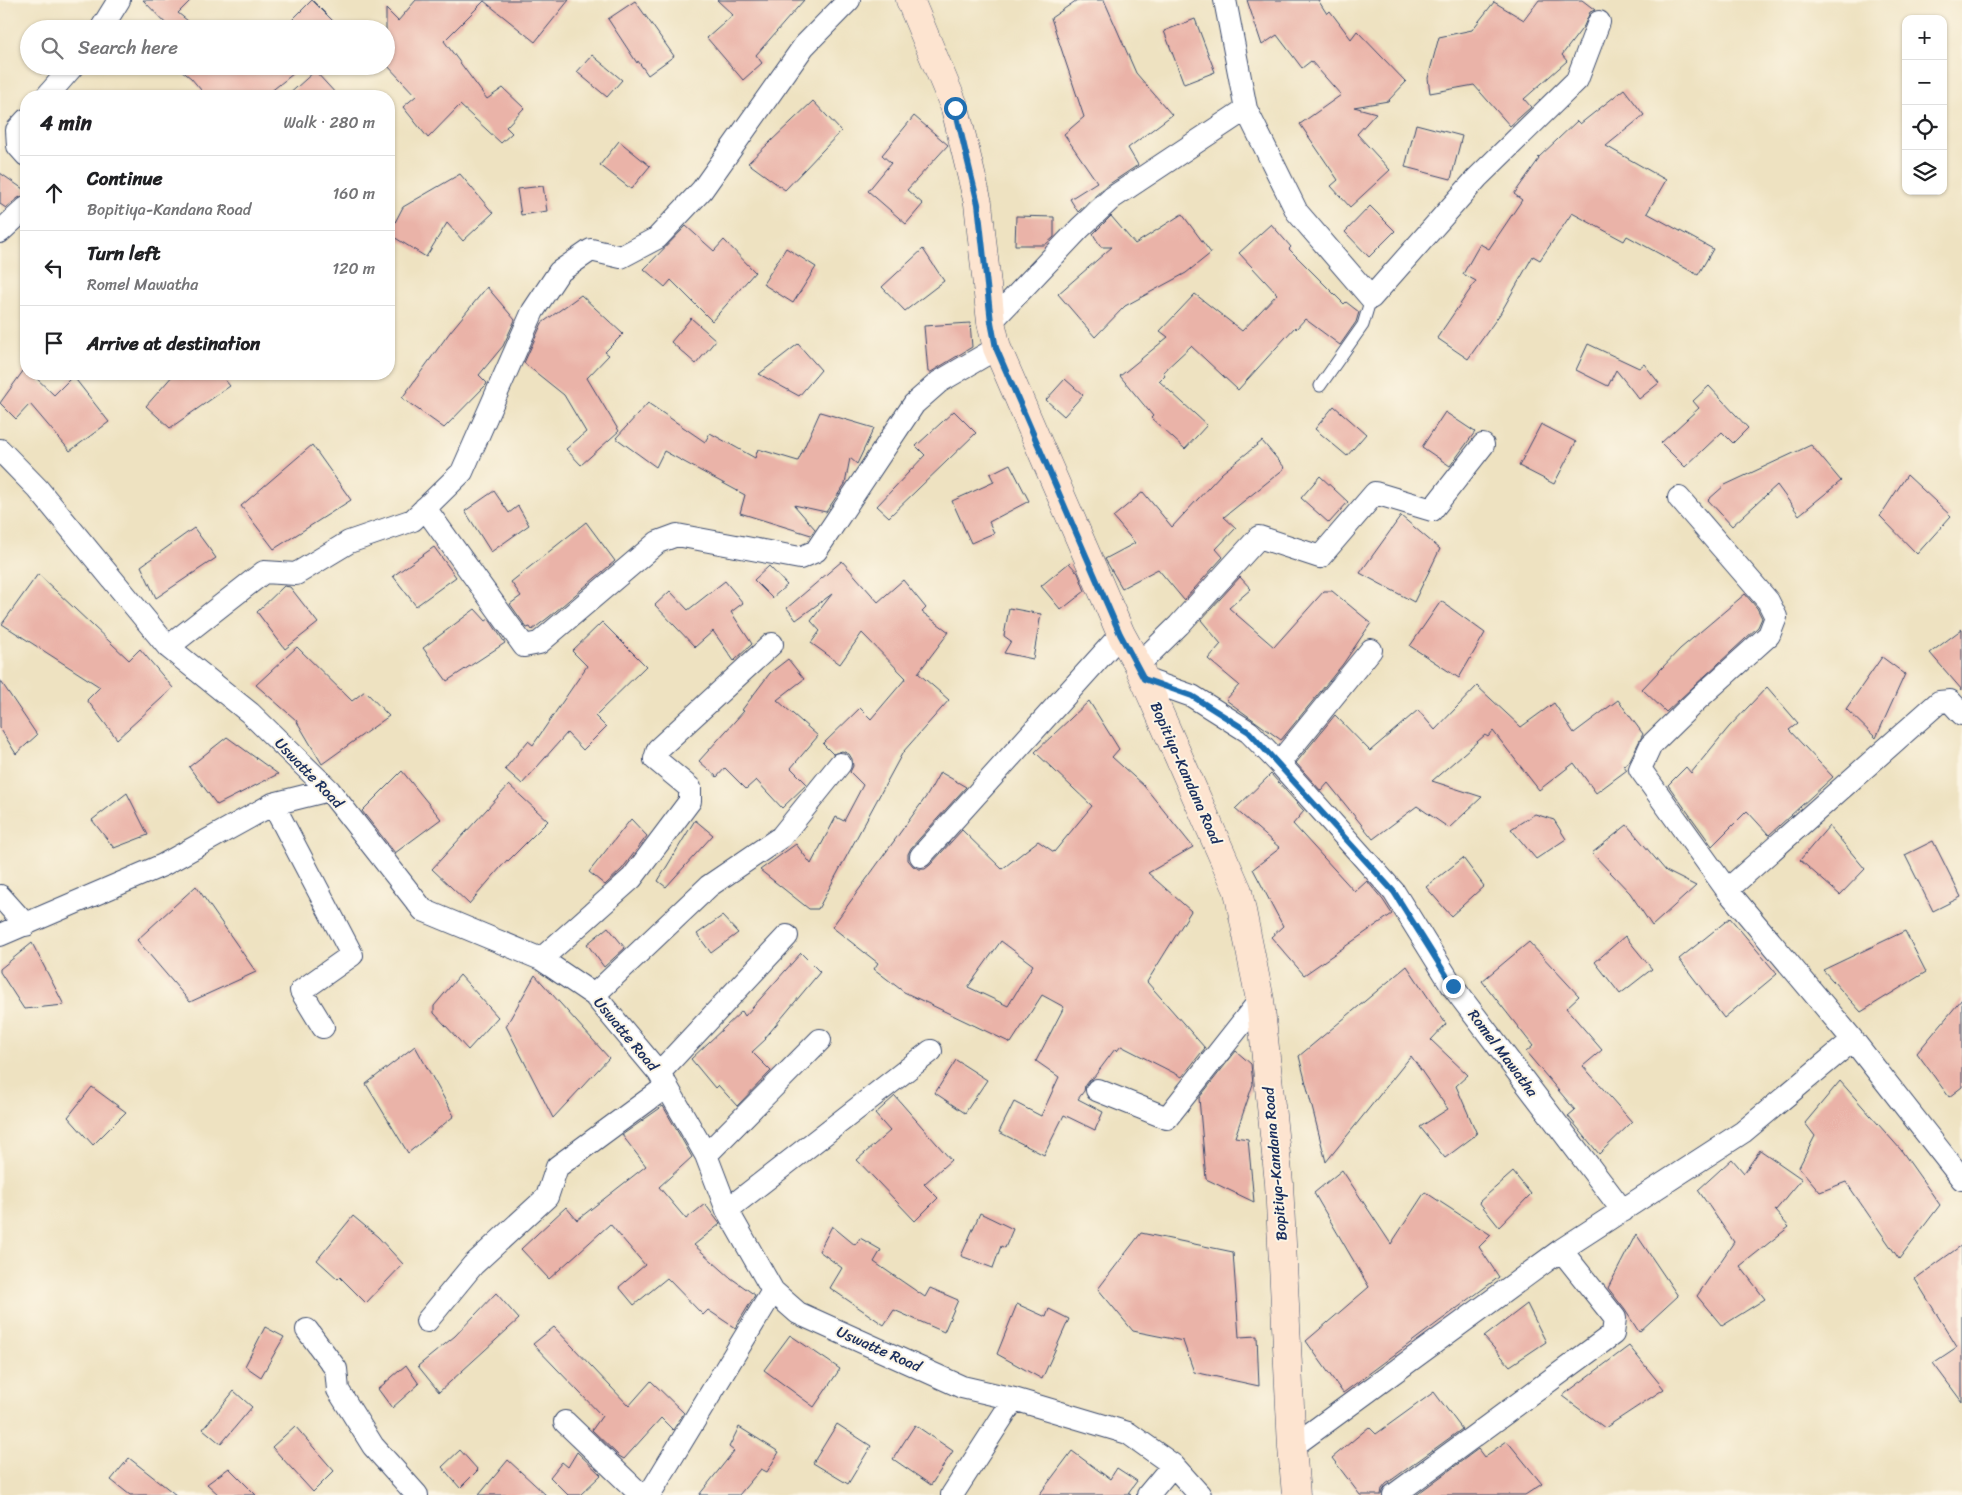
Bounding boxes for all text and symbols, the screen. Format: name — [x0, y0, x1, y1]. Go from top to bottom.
map controls — [1902, 15, 1947, 195]
button: + — [1902, 15, 1947, 60]
search box — [20, 20, 395, 75]
text: Search here — [78, 31, 178, 64]
icon: search — [38, 34, 66, 62]
button: − — [1902, 60, 1947, 105]
route start — [944, 97, 967, 120]
text: 4 min — [40, 104, 92, 142]
button: locate — [1902, 105, 1947, 150]
text: Walk · 280 m — [284, 108, 375, 137]
button: layers — [1902, 150, 1947, 195]
text: Continue — [87, 162, 163, 195]
icon: ahead — [40, 179, 68, 207]
text: 160 m — [332, 179, 375, 208]
text: Bopitiya-Kandana Road — [87, 195, 251, 224]
text: Turn left — [87, 237, 160, 270]
icon: left — [40, 254, 68, 282]
text: 120 m — [332, 254, 375, 283]
text: Romel Mawatha — [87, 270, 198, 299]
text: Arrive at destination — [87, 327, 260, 360]
icon: arrive — [40, 329, 68, 357]
street label: Bopitiya-Kandana Road — [1143, 697, 1230, 850]
street label: Uswatte Road — [268, 731, 351, 815]
route end — [1442, 975, 1465, 998]
street label: Uswatte Road — [587, 991, 666, 1078]
street label: Romel Mawatha — [1461, 1004, 1545, 1103]
street label: Bopitiya-Kandana Road — [1255, 1085, 1295, 1242]
street label: Uswatte Road — [832, 1319, 927, 1380]

